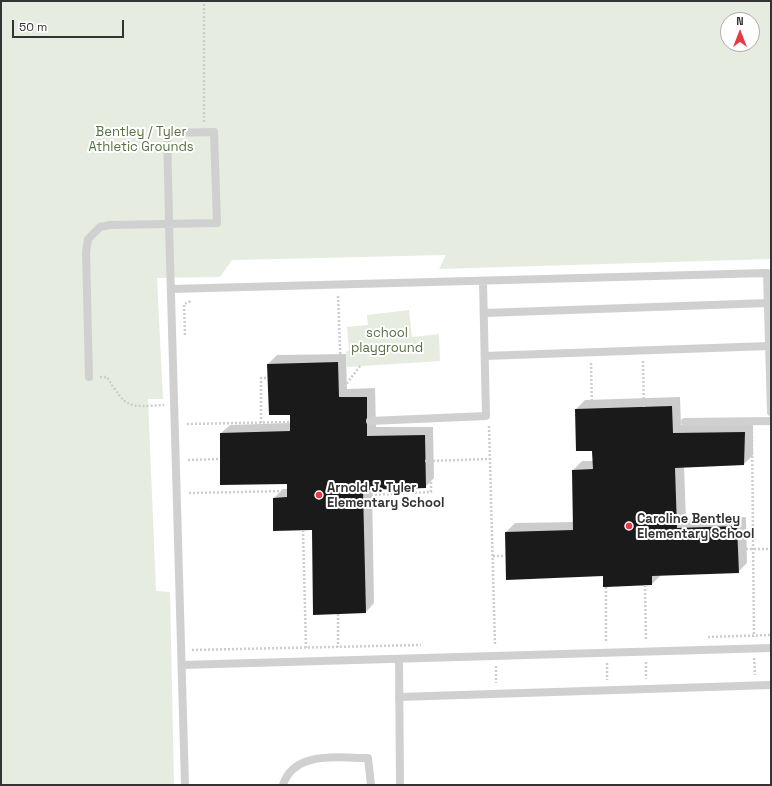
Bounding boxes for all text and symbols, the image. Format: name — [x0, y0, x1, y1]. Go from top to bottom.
scale bar — [14, 12, 126, 38]
north arrow — [720, 12, 760, 52]
text: N — [736, 14, 744, 28]
text: 50 m — [19, 19, 47, 35]
park label: Bentley / Tyler Athletic Grounds — [88, 124, 194, 155]
park label: school playground — [351, 325, 423, 356]
place label: Arnold J. Tyler Elementary School — [327, 480, 444, 511]
marker: Arnold J. Tyler Elementary School — [314, 490, 324, 500]
place label: Caroline Bentley Elementary School — [637, 511, 754, 542]
marker: Caroline Bentley Elementary School — [624, 521, 634, 531]

